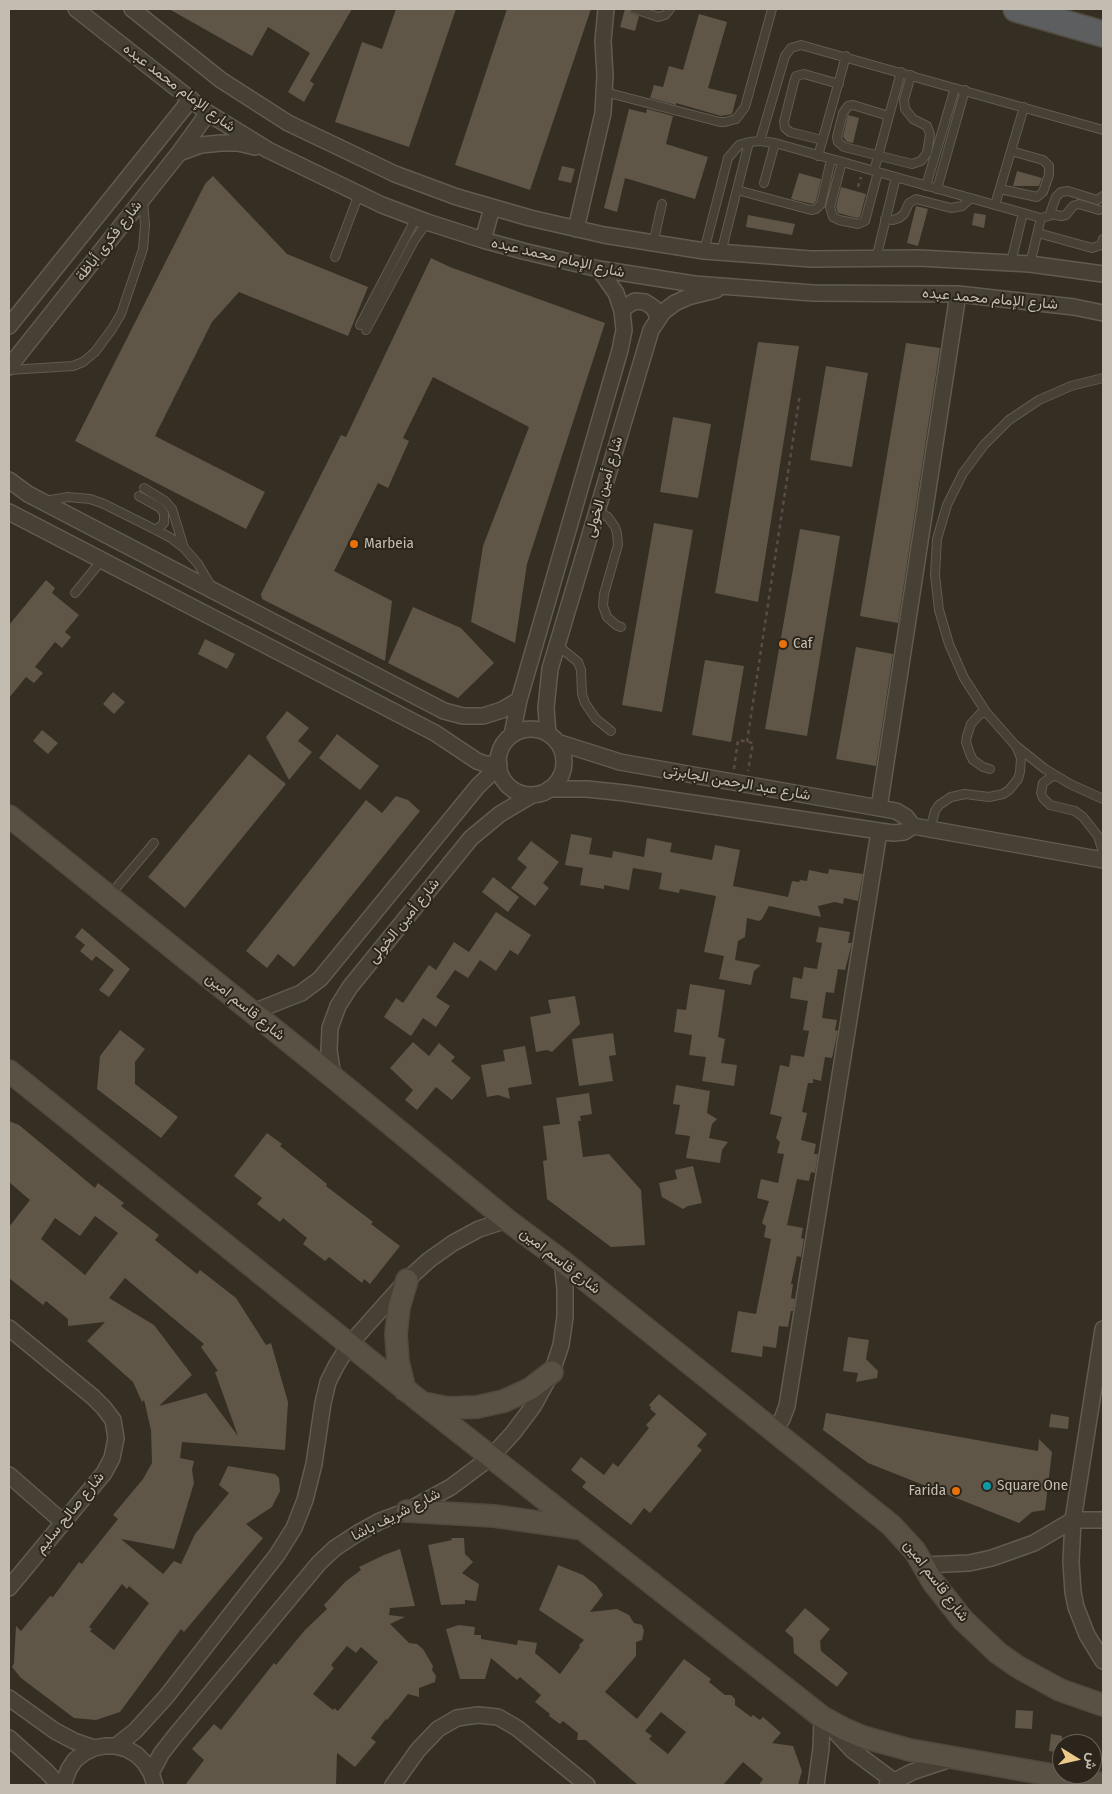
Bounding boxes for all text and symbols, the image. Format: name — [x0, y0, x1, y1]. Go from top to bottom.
street label: شارع الإمام محمد عبده — [119, 40, 239, 136]
street label: شارع فكرى أباظة — [72, 197, 146, 285]
street label: شارع الإمام محمد عبده — [490, 234, 626, 282]
street label: شارع الإمام محمد عبده — [921, 284, 1059, 314]
street label: شارع أمين الخولى — [581, 434, 627, 540]
place label: Marbeia — [364, 535, 414, 553]
marker: Marbeia — [348, 538, 360, 550]
place label: Caf — [793, 635, 812, 653]
marker: Caf — [777, 638, 789, 650]
street label: شارع عبد الرحمن الجابرتى — [662, 761, 812, 805]
street label: شارع أمين الخولى — [364, 875, 444, 967]
street label: شارع قاسم امين — [201, 969, 289, 1045]
street label: شارع قاسم امين — [516, 1224, 604, 1298]
street label: شارع صالح سليم — [32, 1469, 108, 1557]
place label: Square One — [997, 1477, 1068, 1495]
marker: Square One — [981, 1480, 993, 1492]
place label: Farida — [909, 1482, 946, 1500]
street label: شارع شريف باشا — [348, 1485, 444, 1545]
marker: Farida — [950, 1485, 962, 1497]
street label: شارع قاسم امين — [899, 1537, 973, 1625]
north arrow — [1052, 1734, 1102, 1784]
text: ش — [1082, 1752, 1101, 1771]

